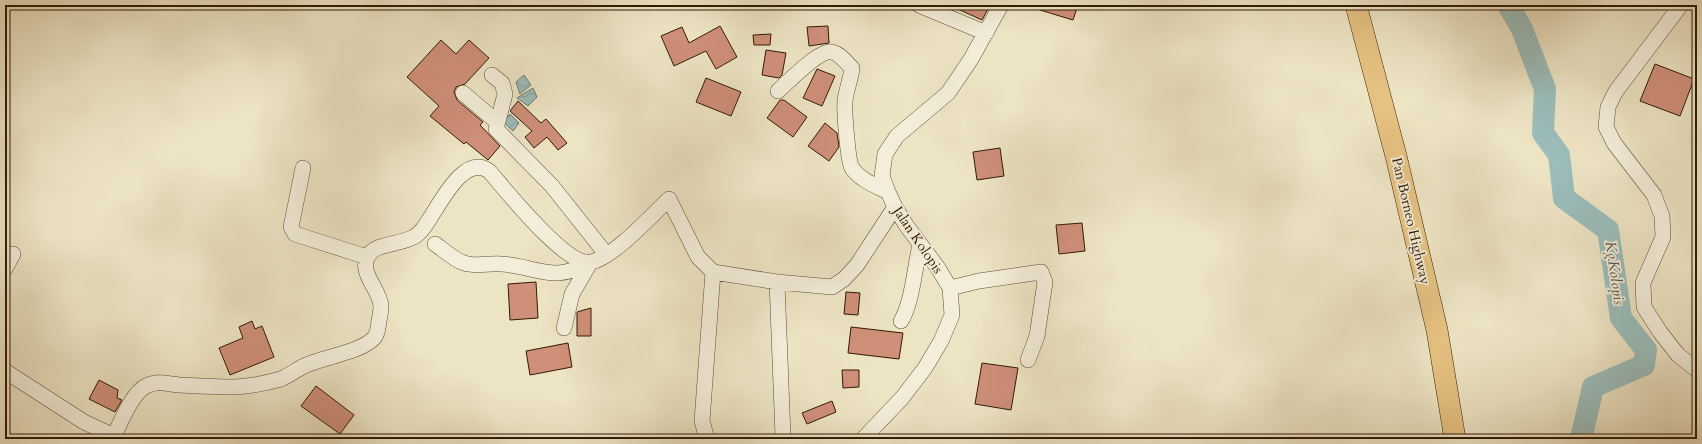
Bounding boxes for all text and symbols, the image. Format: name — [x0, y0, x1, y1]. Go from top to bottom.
street label: Pan Borneo Highway — [1387, 156, 1435, 287]
street label: Jalan Kolopis — [887, 201, 948, 278]
water label: Kg.Kolopis — [1601, 240, 1629, 306]

